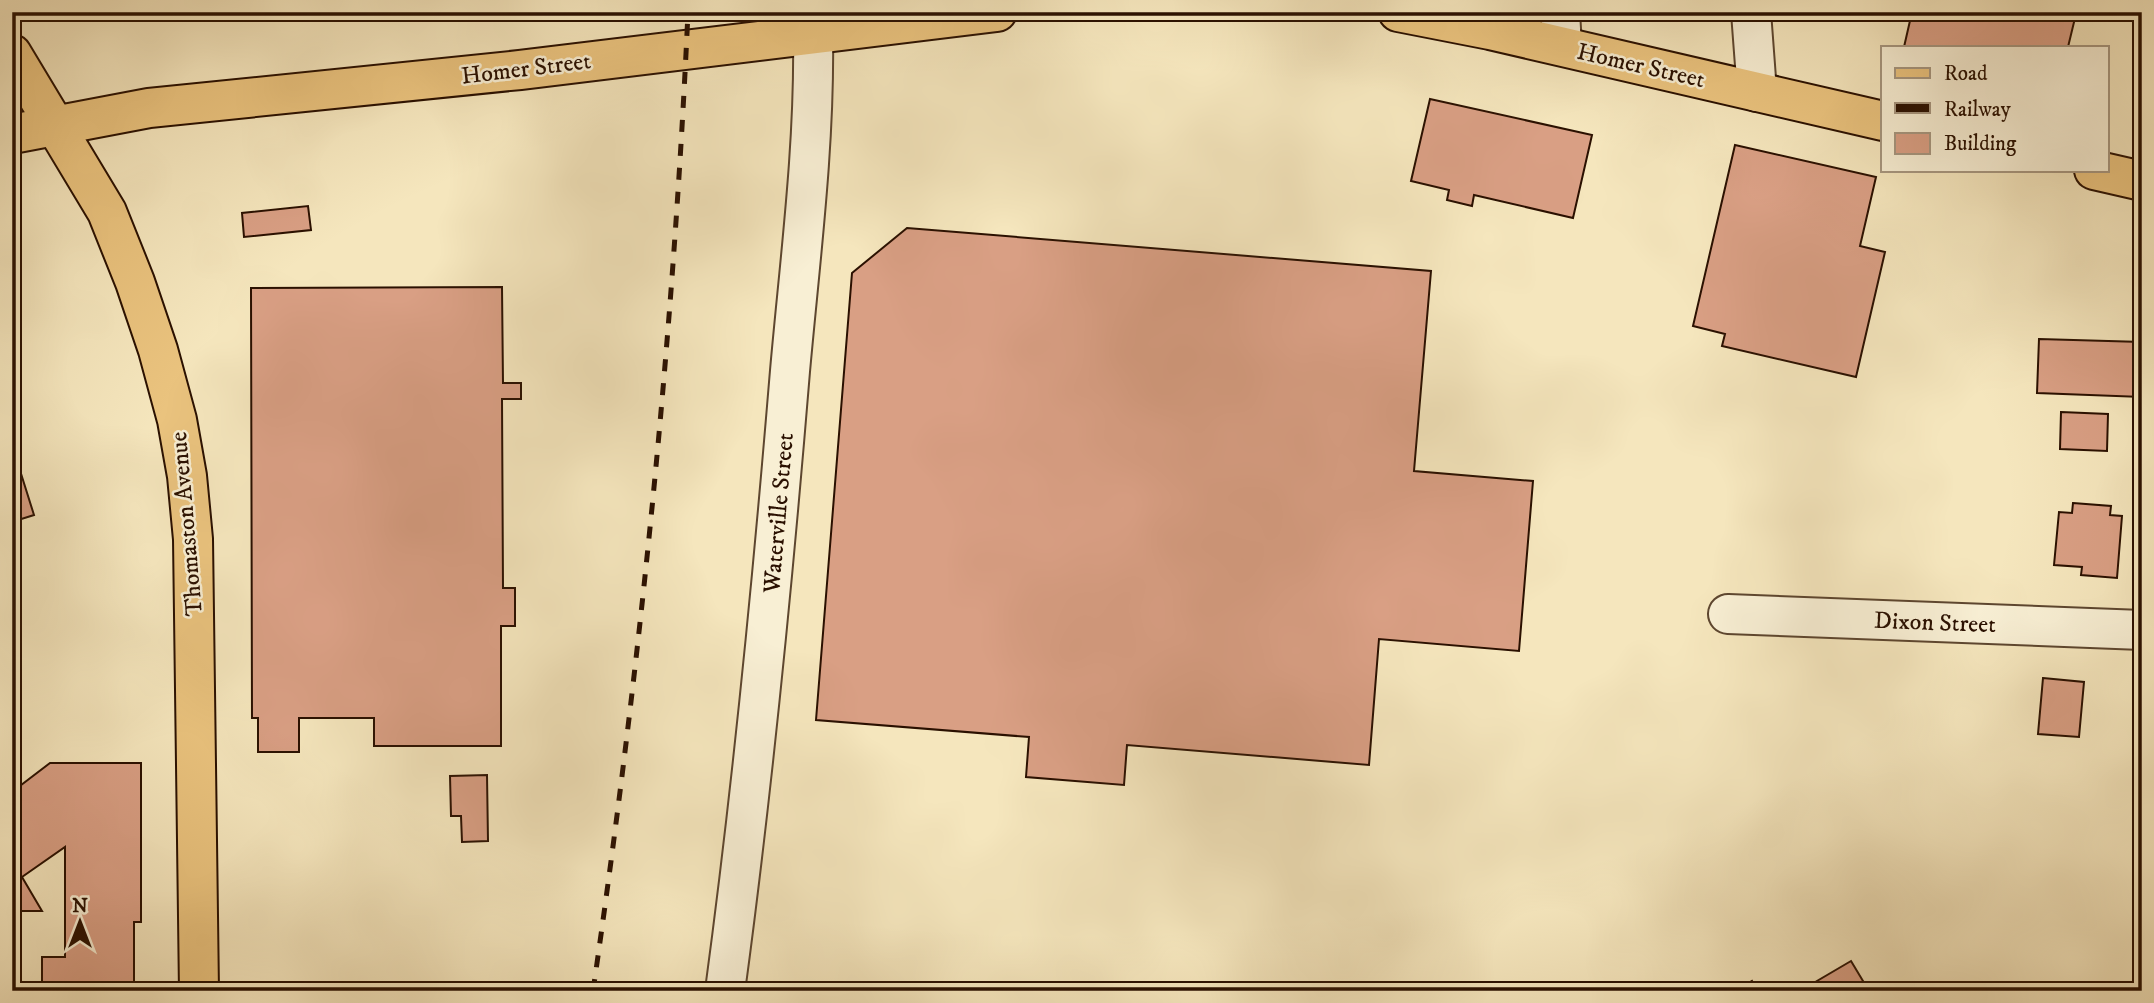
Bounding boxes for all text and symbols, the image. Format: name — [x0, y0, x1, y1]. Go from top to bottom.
street label: Homer Street — [1574, 37, 1708, 95]
street label: Homer Street — [460, 46, 593, 92]
legend — [1881, 46, 2108, 172]
text: Road — [1944, 61, 1988, 87]
text: Railway — [1944, 97, 2012, 123]
text: Building — [1944, 131, 2017, 157]
street label: Thomaston Avenue — [164, 430, 210, 617]
street label: Waterville Street — [757, 431, 801, 595]
street label: Dixon Street — [1874, 606, 1997, 640]
north arrow — [46, 888, 116, 958]
text: N — [72, 895, 88, 918]

